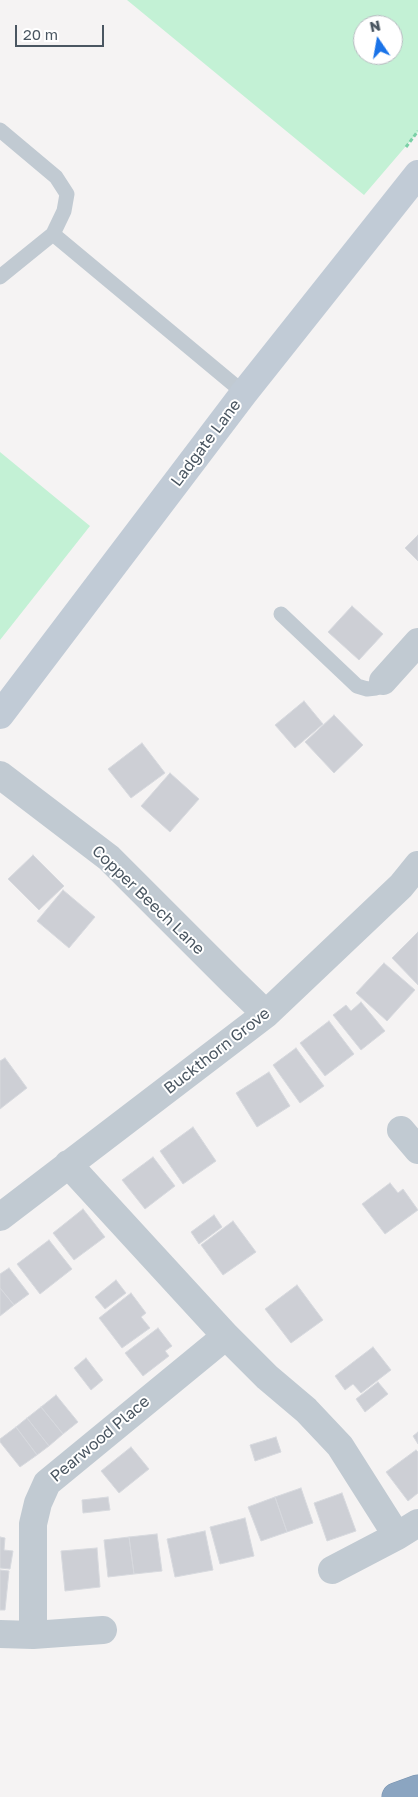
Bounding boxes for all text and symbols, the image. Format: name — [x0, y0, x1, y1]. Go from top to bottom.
scale bar — [18, 15, 106, 47]
north arrow — [353, 15, 403, 65]
text: N — [368, 16, 382, 35]
text: 20 m — [23, 25, 58, 43]
street label: Ladgate Lane — [167, 396, 245, 490]
street label: Copper Beech Lane — [88, 841, 208, 959]
street label: Buckthorn Grove — [160, 1004, 274, 1098]
street label: Pearwood Place — [46, 1392, 154, 1486]

